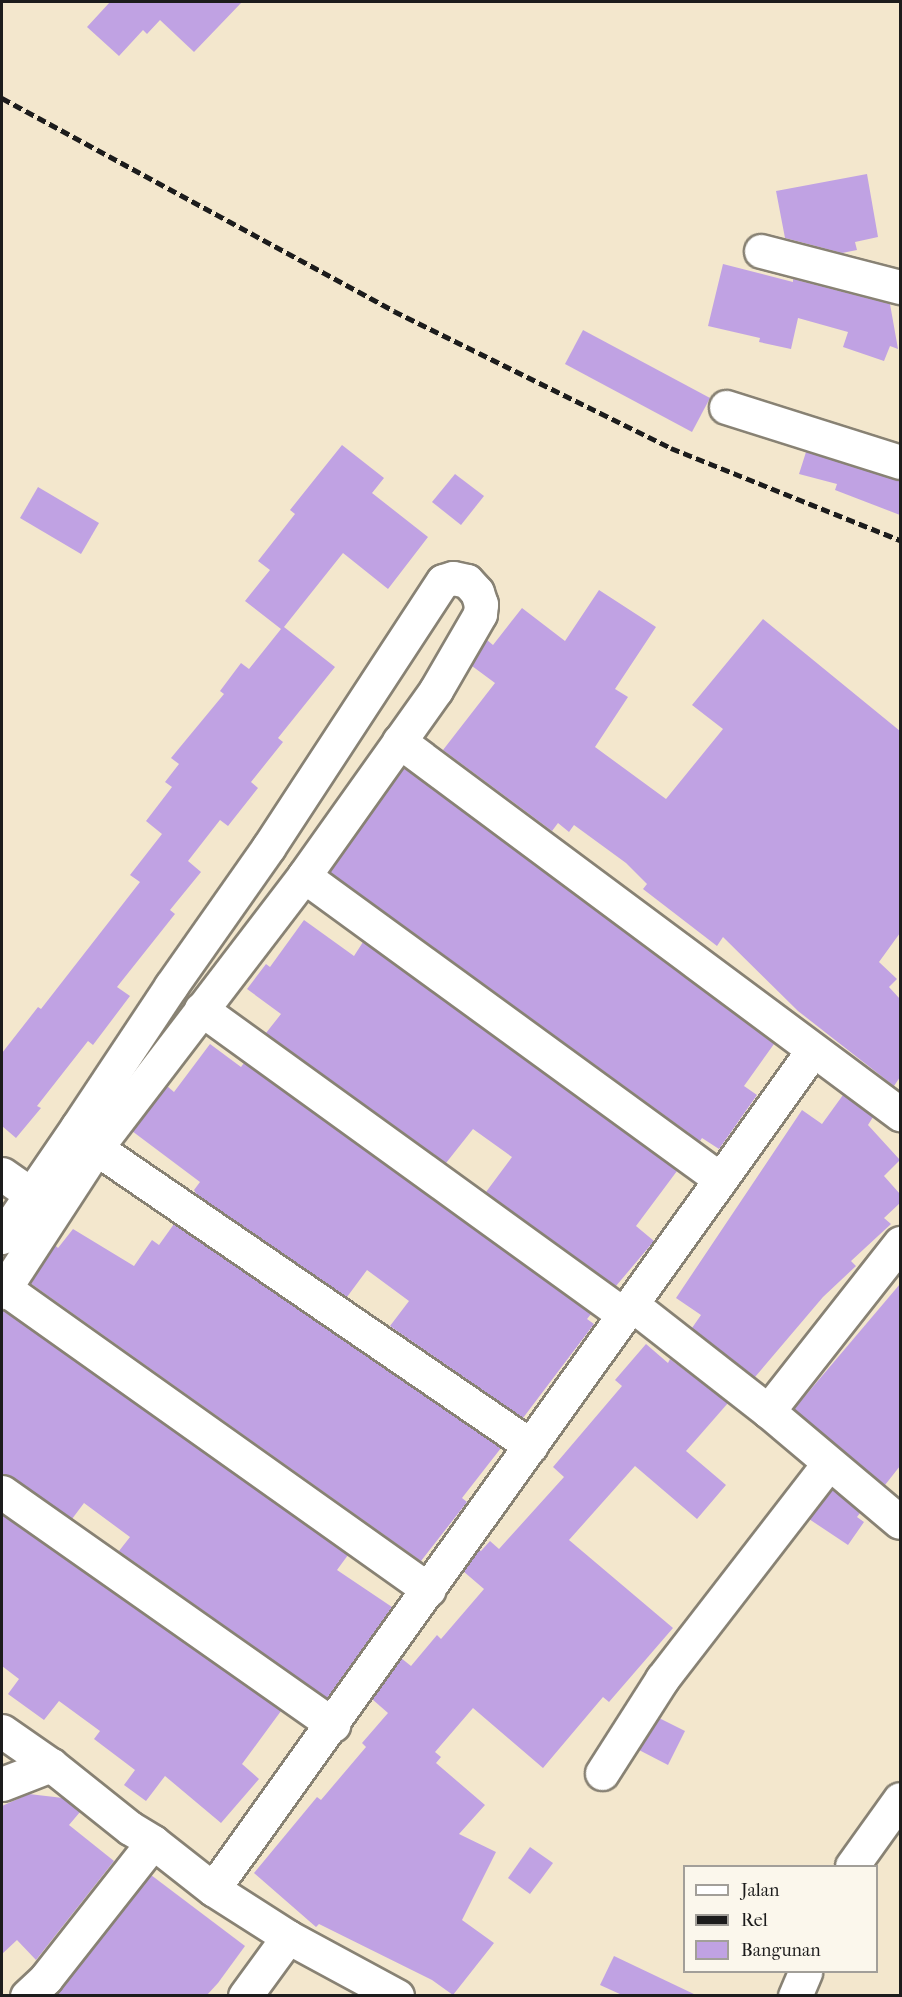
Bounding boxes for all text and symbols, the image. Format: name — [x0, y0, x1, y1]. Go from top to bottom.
legend — [683, 1865, 878, 1973]
text: Jalan — [741, 1880, 779, 1901]
text: Rel — [741, 1910, 768, 1931]
text: Bangunan — [741, 1940, 821, 1961]

